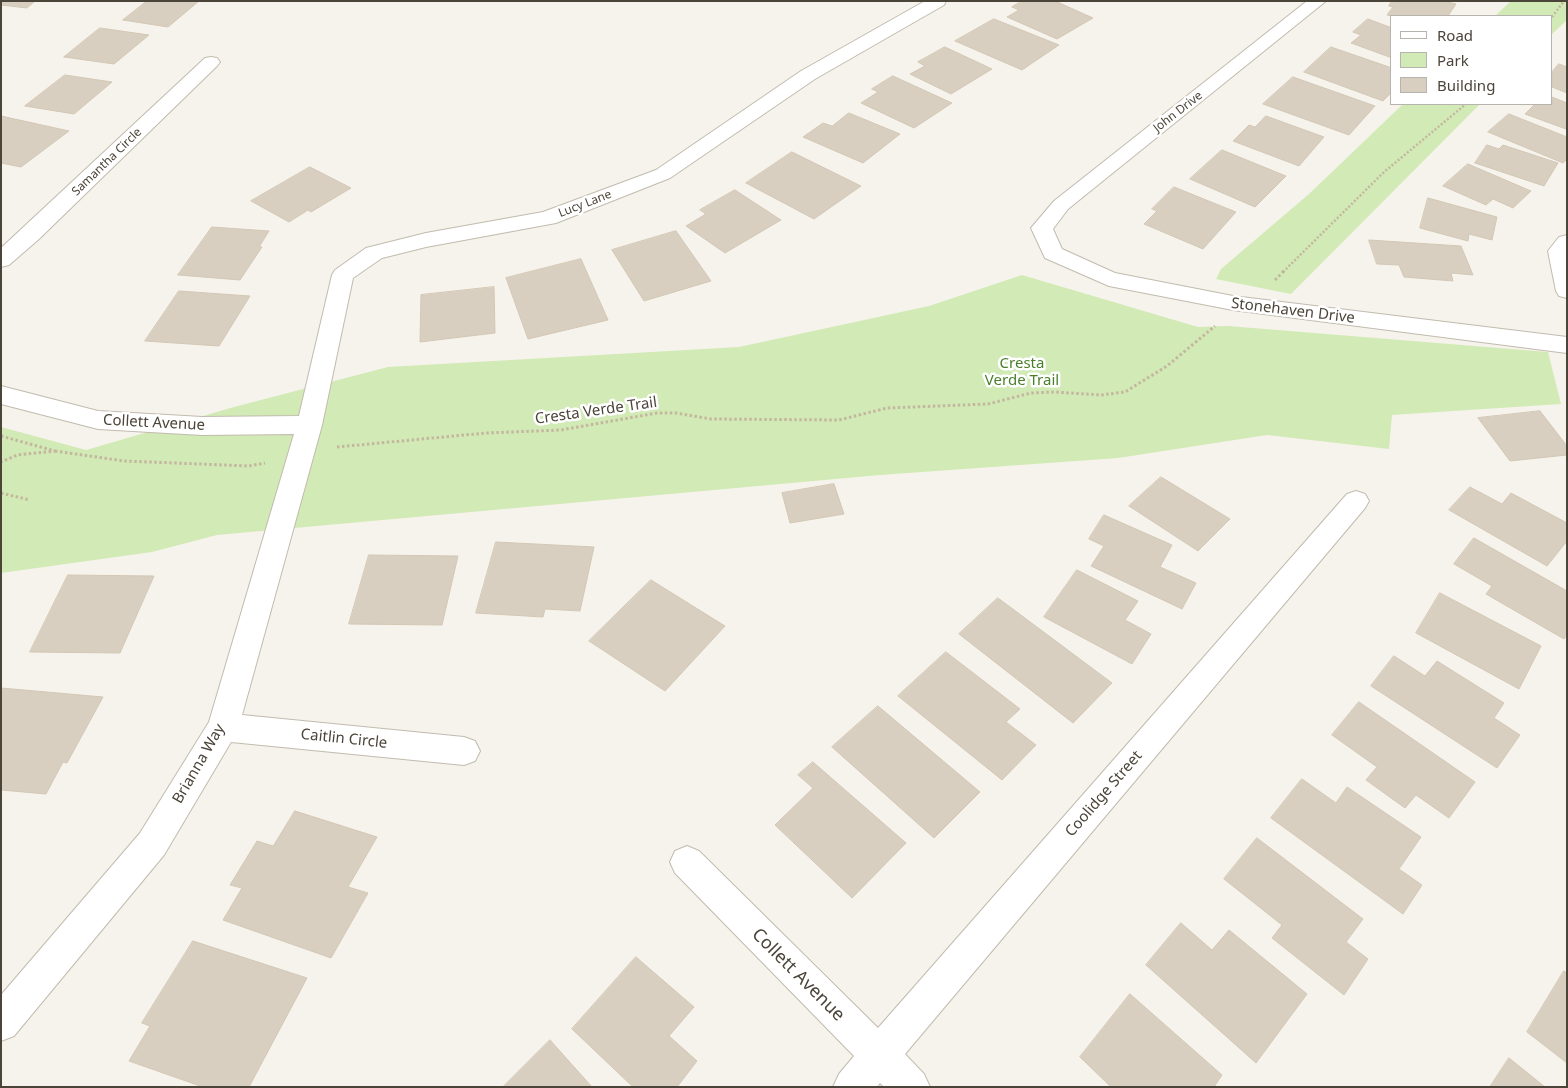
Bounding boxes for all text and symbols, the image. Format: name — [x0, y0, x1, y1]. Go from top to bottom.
legend — [1390, 15, 1553, 105]
text: Road — [1437, 25, 1473, 45]
text: Park — [1437, 50, 1469, 70]
text: Building — [1437, 75, 1495, 95]
street label: John Drive — [1151, 88, 1205, 136]
street label: Samantha Circle — [69, 125, 145, 199]
street label: Lucy Lane — [556, 187, 614, 221]
street label: Stonehaven Drive — [1230, 294, 1356, 328]
park label: Cresta Verde Trail — [985, 355, 1059, 390]
street label: Cresta Verde Trail — [534, 394, 658, 428]
street label: Collett Avenue — [103, 411, 205, 435]
street label: Brianna Way — [169, 721, 229, 807]
street label: Caitlin Circle — [300, 726, 388, 752]
street label: Coolidge Street — [1062, 747, 1146, 841]
street label: Collett Avenue — [747, 924, 849, 1026]

